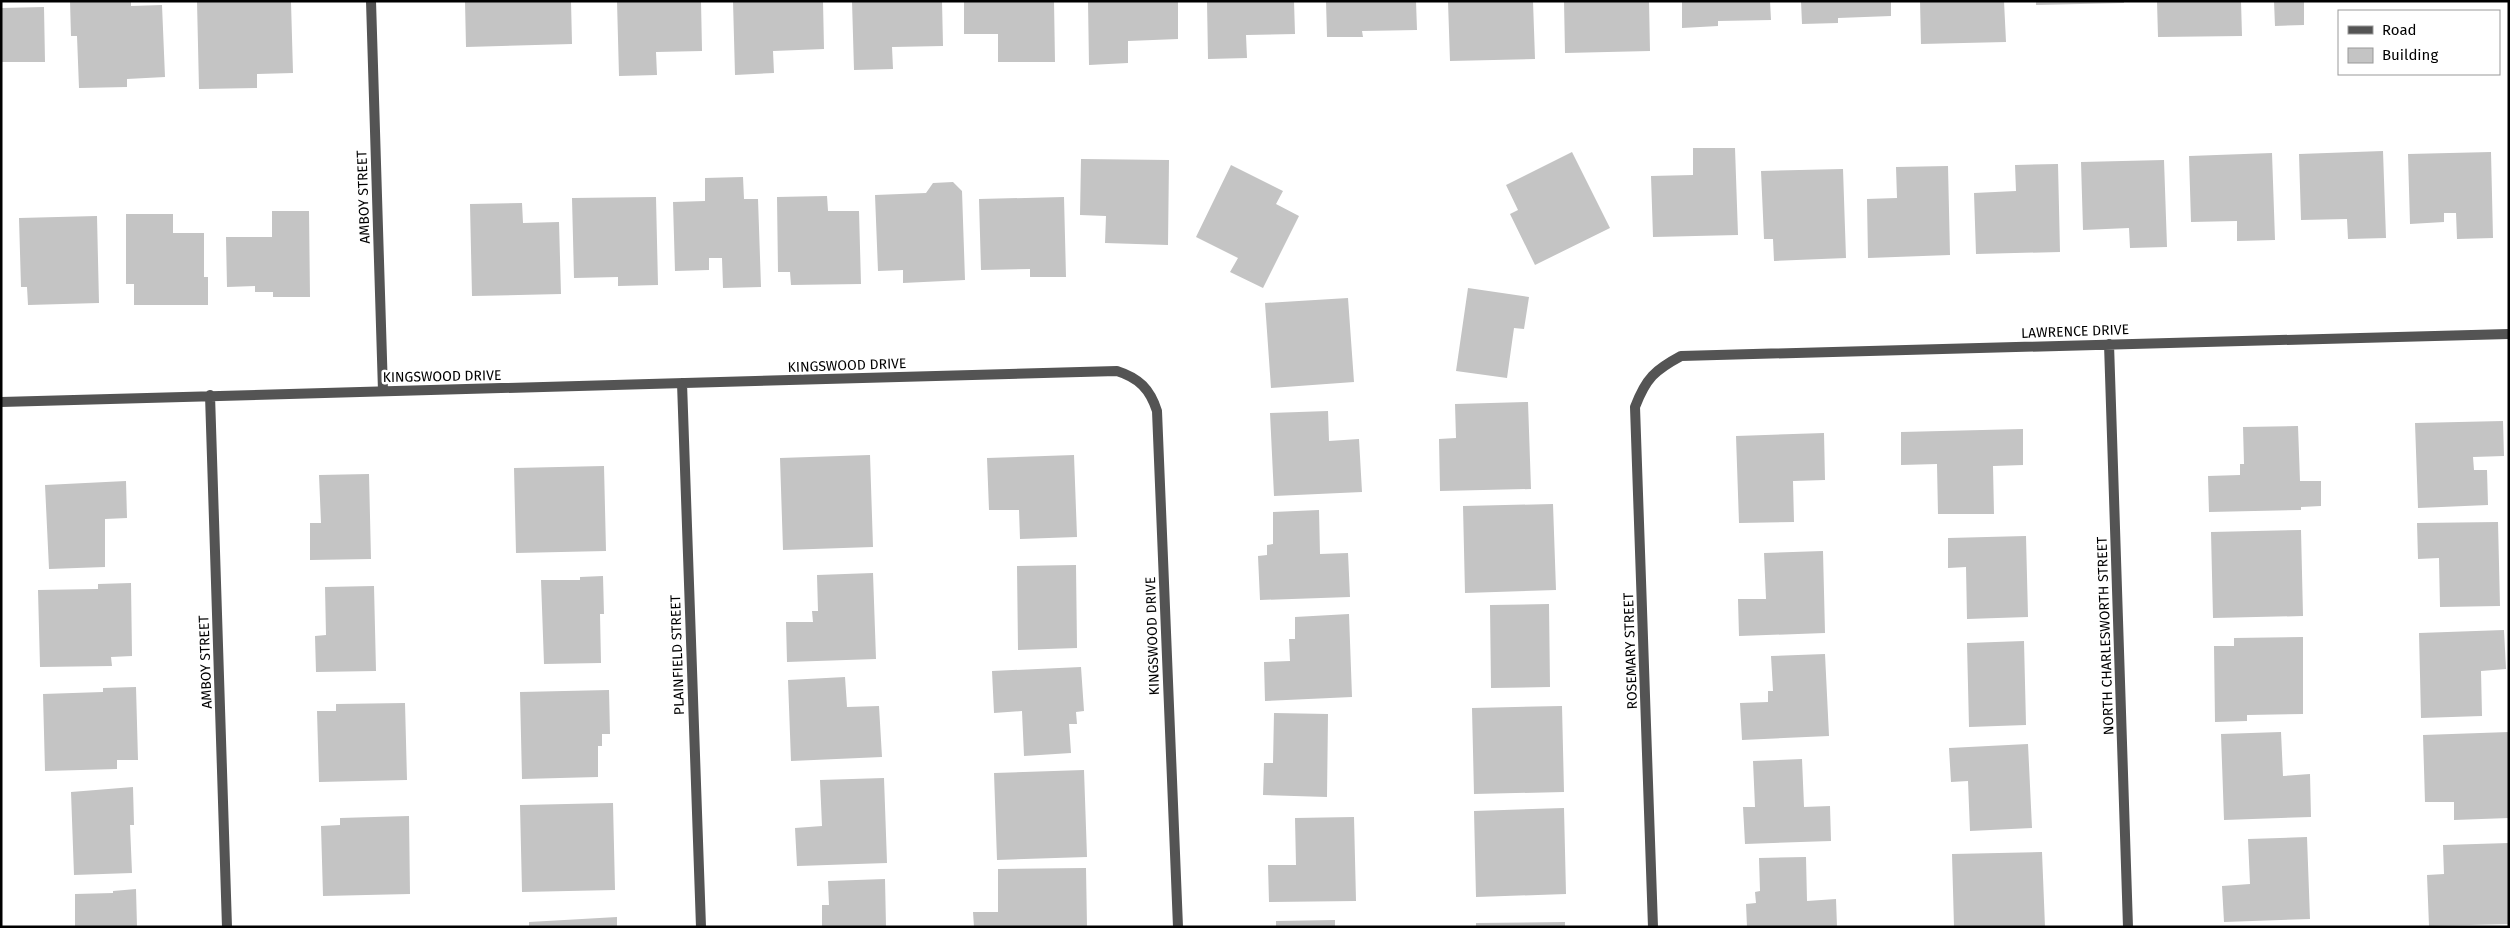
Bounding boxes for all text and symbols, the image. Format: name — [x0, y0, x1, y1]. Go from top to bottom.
legend — [2338, 10, 2500, 75]
text: Road — [2382, 21, 2417, 39]
text: Building — [2382, 46, 2438, 64]
street label: AMBOY STREET — [353, 149, 374, 244]
street label: LAWRENCE DRIVE — [2021, 321, 2129, 342]
street label: KINGSWOOD DRIVE — [787, 355, 907, 376]
street label: KINGSWOOD DRIVE — [382, 367, 502, 386]
street label: NORTH CHARLESWORTH STREET — [2094, 536, 2117, 736]
street label: KINGSWOOD DRIVE — [1142, 576, 1163, 696]
street label: ROSEMARY STREET — [1620, 592, 1641, 710]
street label: PLAINFIELD STREET — [667, 594, 688, 715]
street label: AMBOY STREET — [195, 614, 216, 709]

